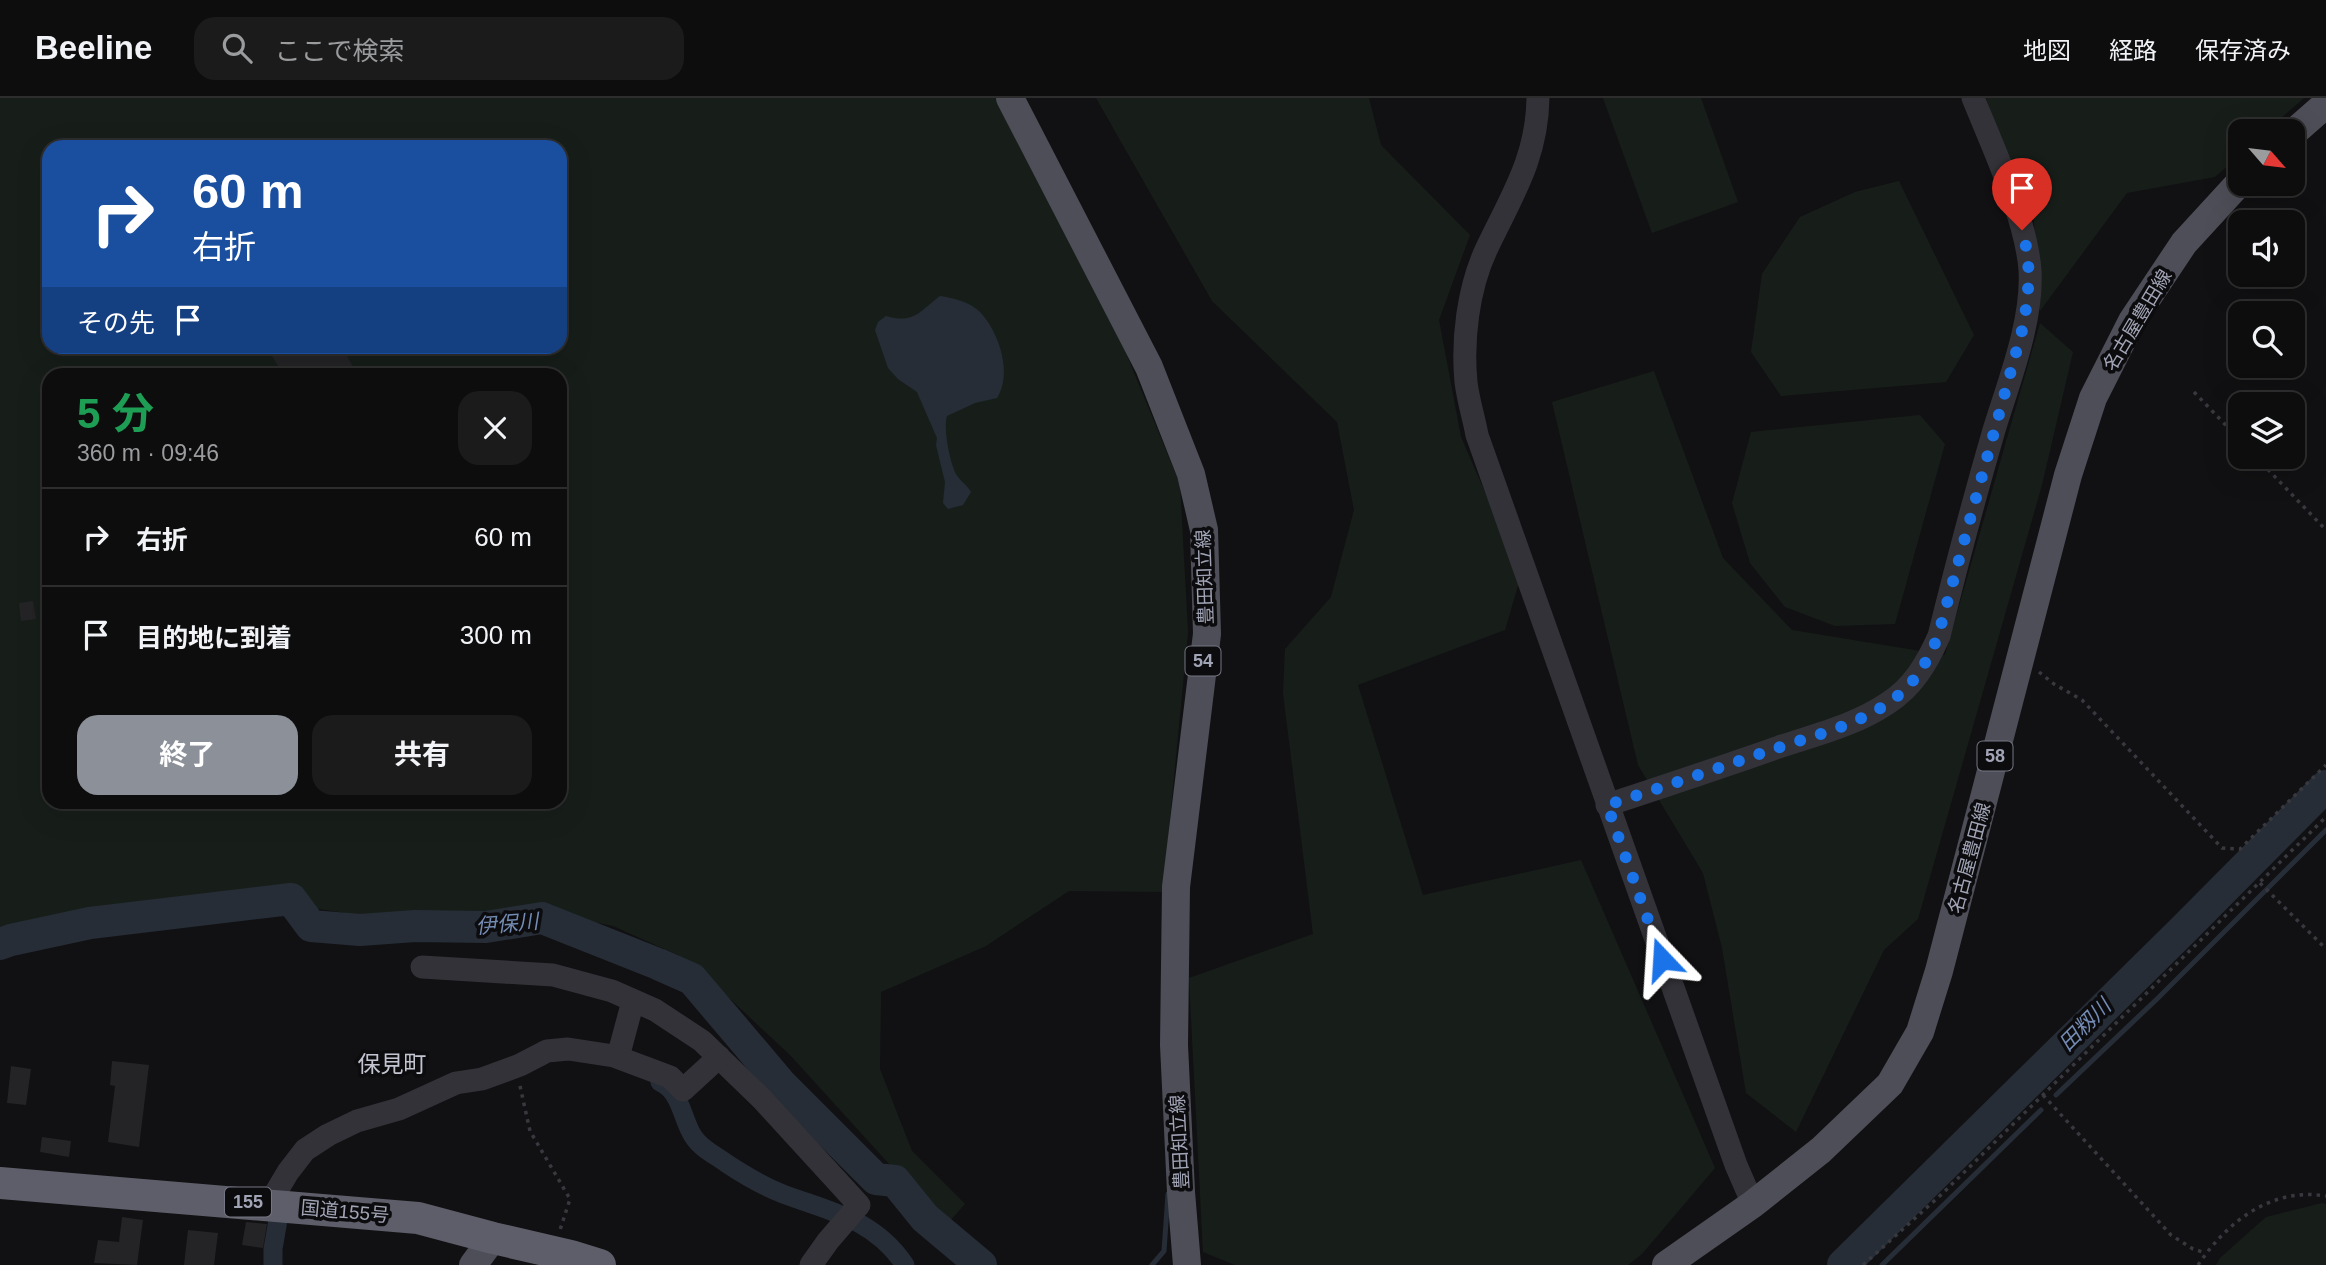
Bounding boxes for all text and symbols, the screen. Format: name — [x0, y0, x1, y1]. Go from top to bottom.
search box — [194, 17, 684, 80]
text: Beeline — [35, 29, 152, 66]
icon: search — [218, 29, 256, 67]
text: ここで検索 — [274, 36, 404, 66]
text: 地図 — [2023, 37, 2071, 64]
text: 経路 — [2109, 37, 2157, 64]
text: 保存済み — [2195, 37, 2291, 64]
north arrow — [2228, 119, 2305, 196]
map controls — [2228, 119, 2305, 469]
pin — [1992, 158, 2052, 230]
text: 60 m — [192, 164, 304, 218]
icon: right — [77, 168, 168, 259]
icon: arrive — [2003, 169, 2041, 207]
button: sound — [2228, 210, 2305, 287]
text: 右折 — [192, 229, 256, 265]
street label: 名古屋豊田線 — [2099, 266, 2176, 375]
icon: arrive — [169, 301, 207, 339]
button: search — [2228, 301, 2305, 378]
text: その先 — [77, 308, 155, 338]
text: 5 分 — [77, 390, 154, 437]
button: close — [458, 391, 532, 465]
button: layers — [2228, 392, 2305, 469]
text: 360 m · 09:46 — [77, 440, 219, 466]
icon: right — [77, 518, 115, 556]
text: 60 m — [474, 522, 532, 552]
text: 右折 — [136, 525, 188, 555]
street label: 豊田知立線 — [1192, 529, 1217, 625]
icon: arrive — [77, 616, 115, 654]
text: 300 m — [460, 620, 532, 650]
text: 目的地に到着 — [136, 623, 292, 653]
road number: 54 — [1186, 646, 1220, 676]
button: 終了 — [77, 715, 298, 795]
button: 共有 — [312, 715, 532, 795]
road number: 58 — [1978, 742, 2012, 770]
street label: 名古屋豊田線 — [1945, 800, 1994, 916]
water label: 伊保川 — [475, 909, 541, 938]
position arrow — [1625, 922, 1699, 996]
water label: 田籾川 — [2054, 993, 2116, 1055]
district label: 保見町 — [358, 1051, 427, 1077]
street label: 豊田知立線 — [1167, 1094, 1192, 1190]
road number: 155 — [225, 1188, 271, 1217]
street label: 国道155号 — [300, 1197, 390, 1226]

